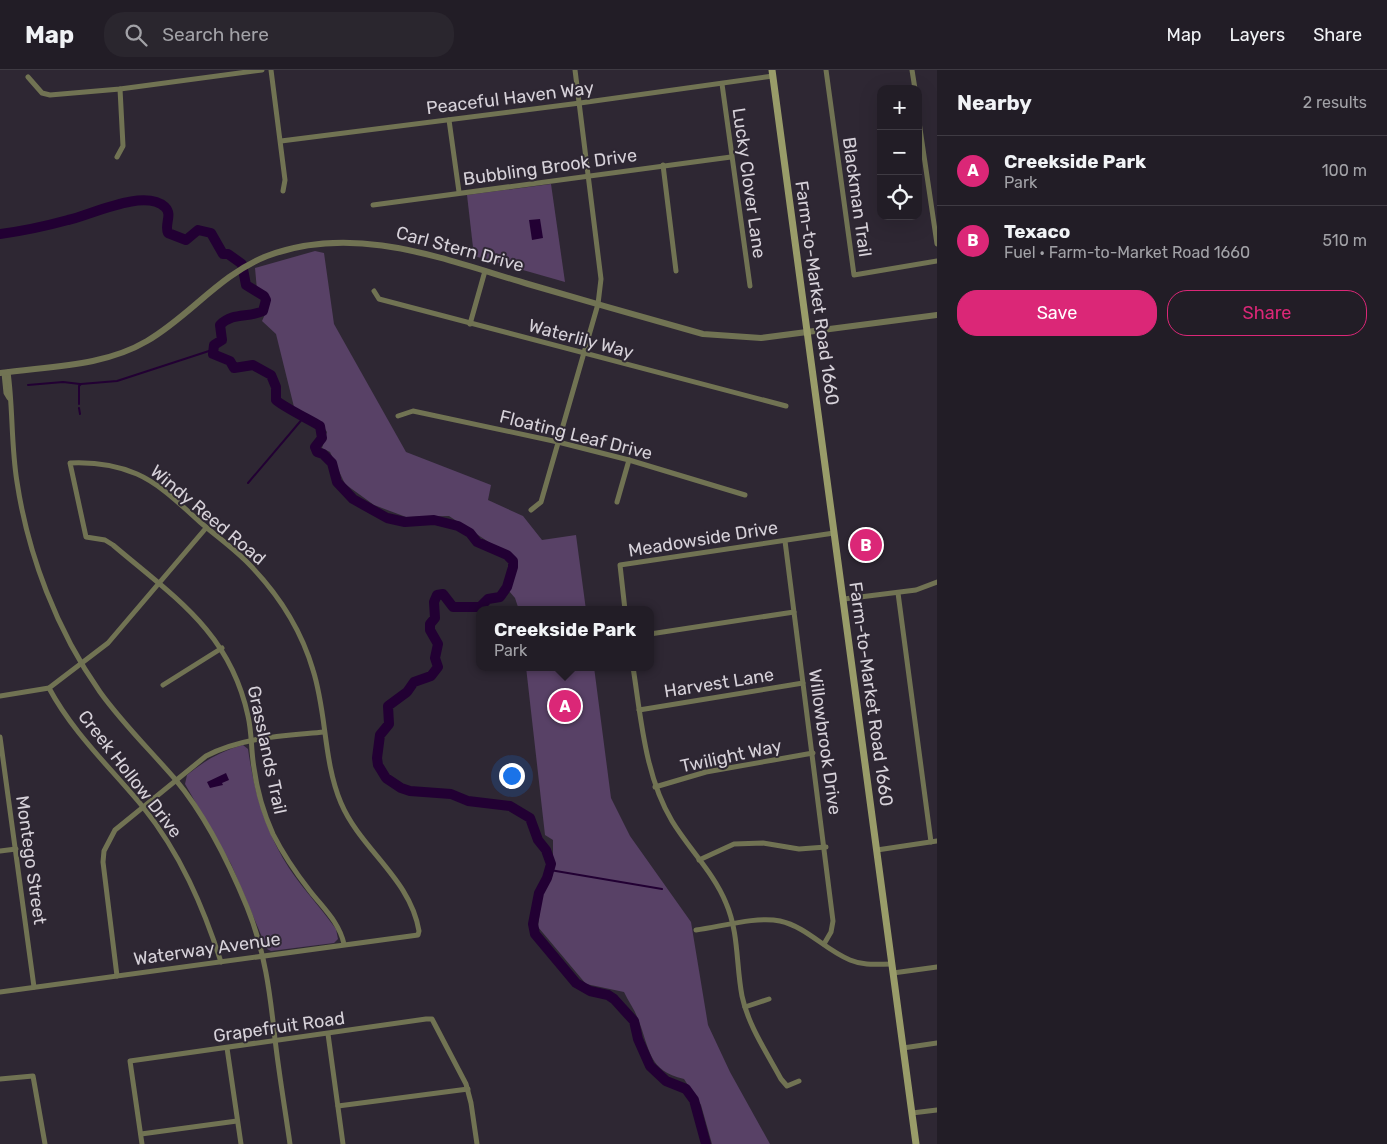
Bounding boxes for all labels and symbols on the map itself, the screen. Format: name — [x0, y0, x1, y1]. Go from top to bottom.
street label: Peaceful Haven Way — [425, 77, 595, 119]
street label: Lucky Clover Lane — [728, 106, 770, 260]
street label: Blackman Trail — [838, 136, 876, 258]
street label: Bubbling Brook Drive — [462, 144, 638, 190]
street label: Farm-to-Market Road 1660 — [790, 179, 844, 407]
street label: Carl Stern Drive — [394, 221, 526, 277]
street label: Waterlily Way — [526, 314, 636, 364]
street label: Floating Leaf Drive — [497, 405, 655, 465]
street label: Windy Reed Road — [146, 460, 270, 570]
street label: Meadowside Drive — [627, 516, 779, 562]
pin: B — [850, 526, 882, 564]
street label: Farm-to-Market Road 1660 — [844, 580, 898, 808]
street label: Harvest Lane — [662, 663, 776, 703]
street label: Willowbrook Drive — [804, 668, 846, 816]
street label: Grasslands Trail — [243, 684, 291, 816]
pin: A — [549, 687, 581, 725]
street label: Creek Hollow Drive — [73, 706, 187, 842]
street label: Twilight Way — [678, 735, 784, 777]
your location — [499, 763, 525, 789]
street label: Montego Street — [11, 794, 51, 926]
street label: Waterway Avenue — [132, 928, 282, 970]
street label: Grapefruit Road — [212, 1007, 346, 1047]

